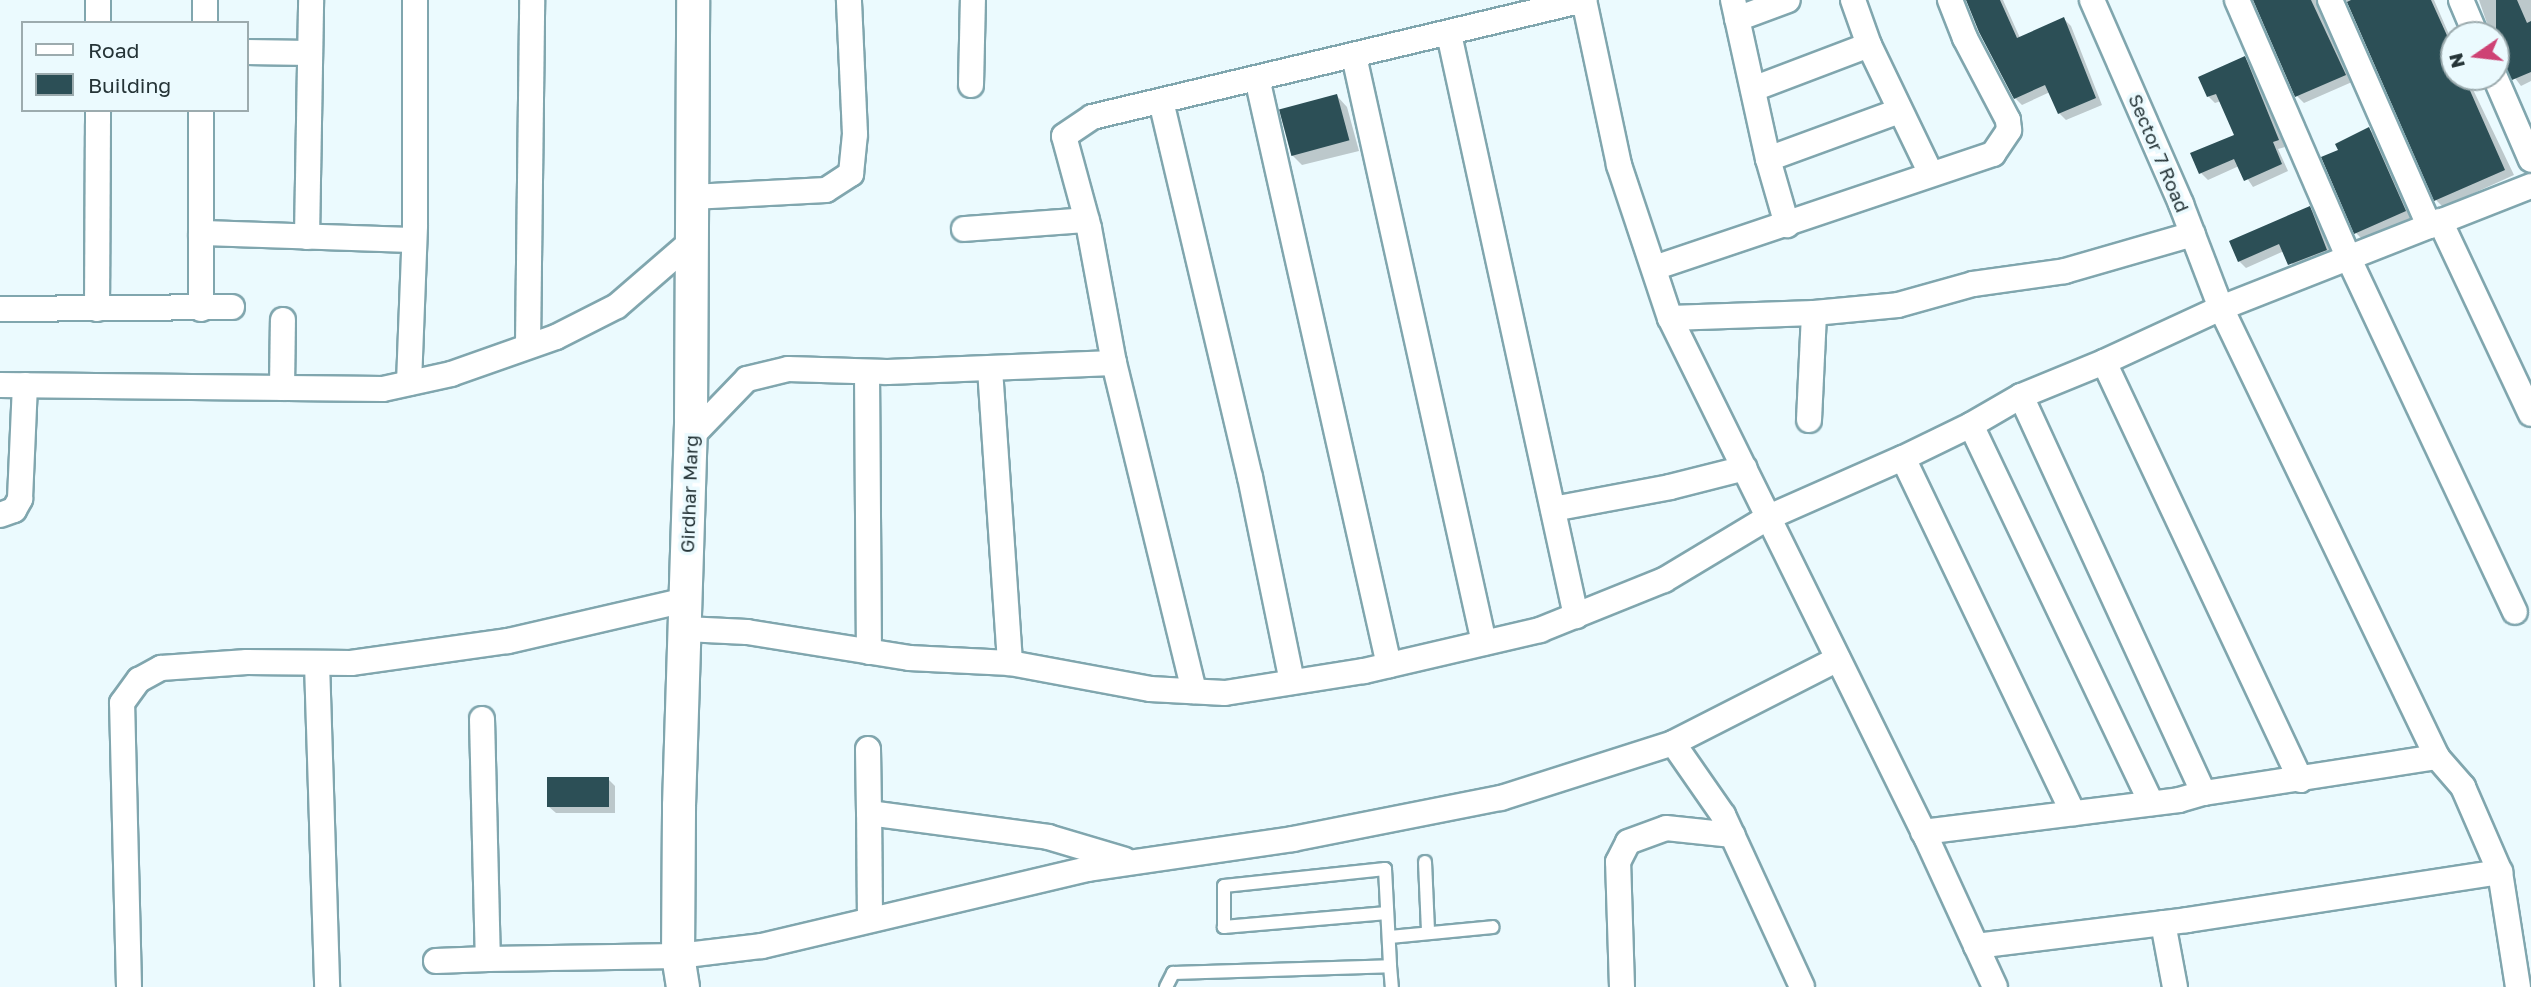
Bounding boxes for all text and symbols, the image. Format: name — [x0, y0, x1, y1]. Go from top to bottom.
legend — [21, 21, 248, 112]
north arrow — [2440, 21, 2510, 91]
text: Road — [88, 37, 139, 63]
text: N — [2443, 51, 2469, 71]
text: Building — [88, 72, 171, 98]
street label: Sector 7 Road — [2124, 91, 2194, 215]
street label: Girdhar Marg — [676, 435, 702, 553]

